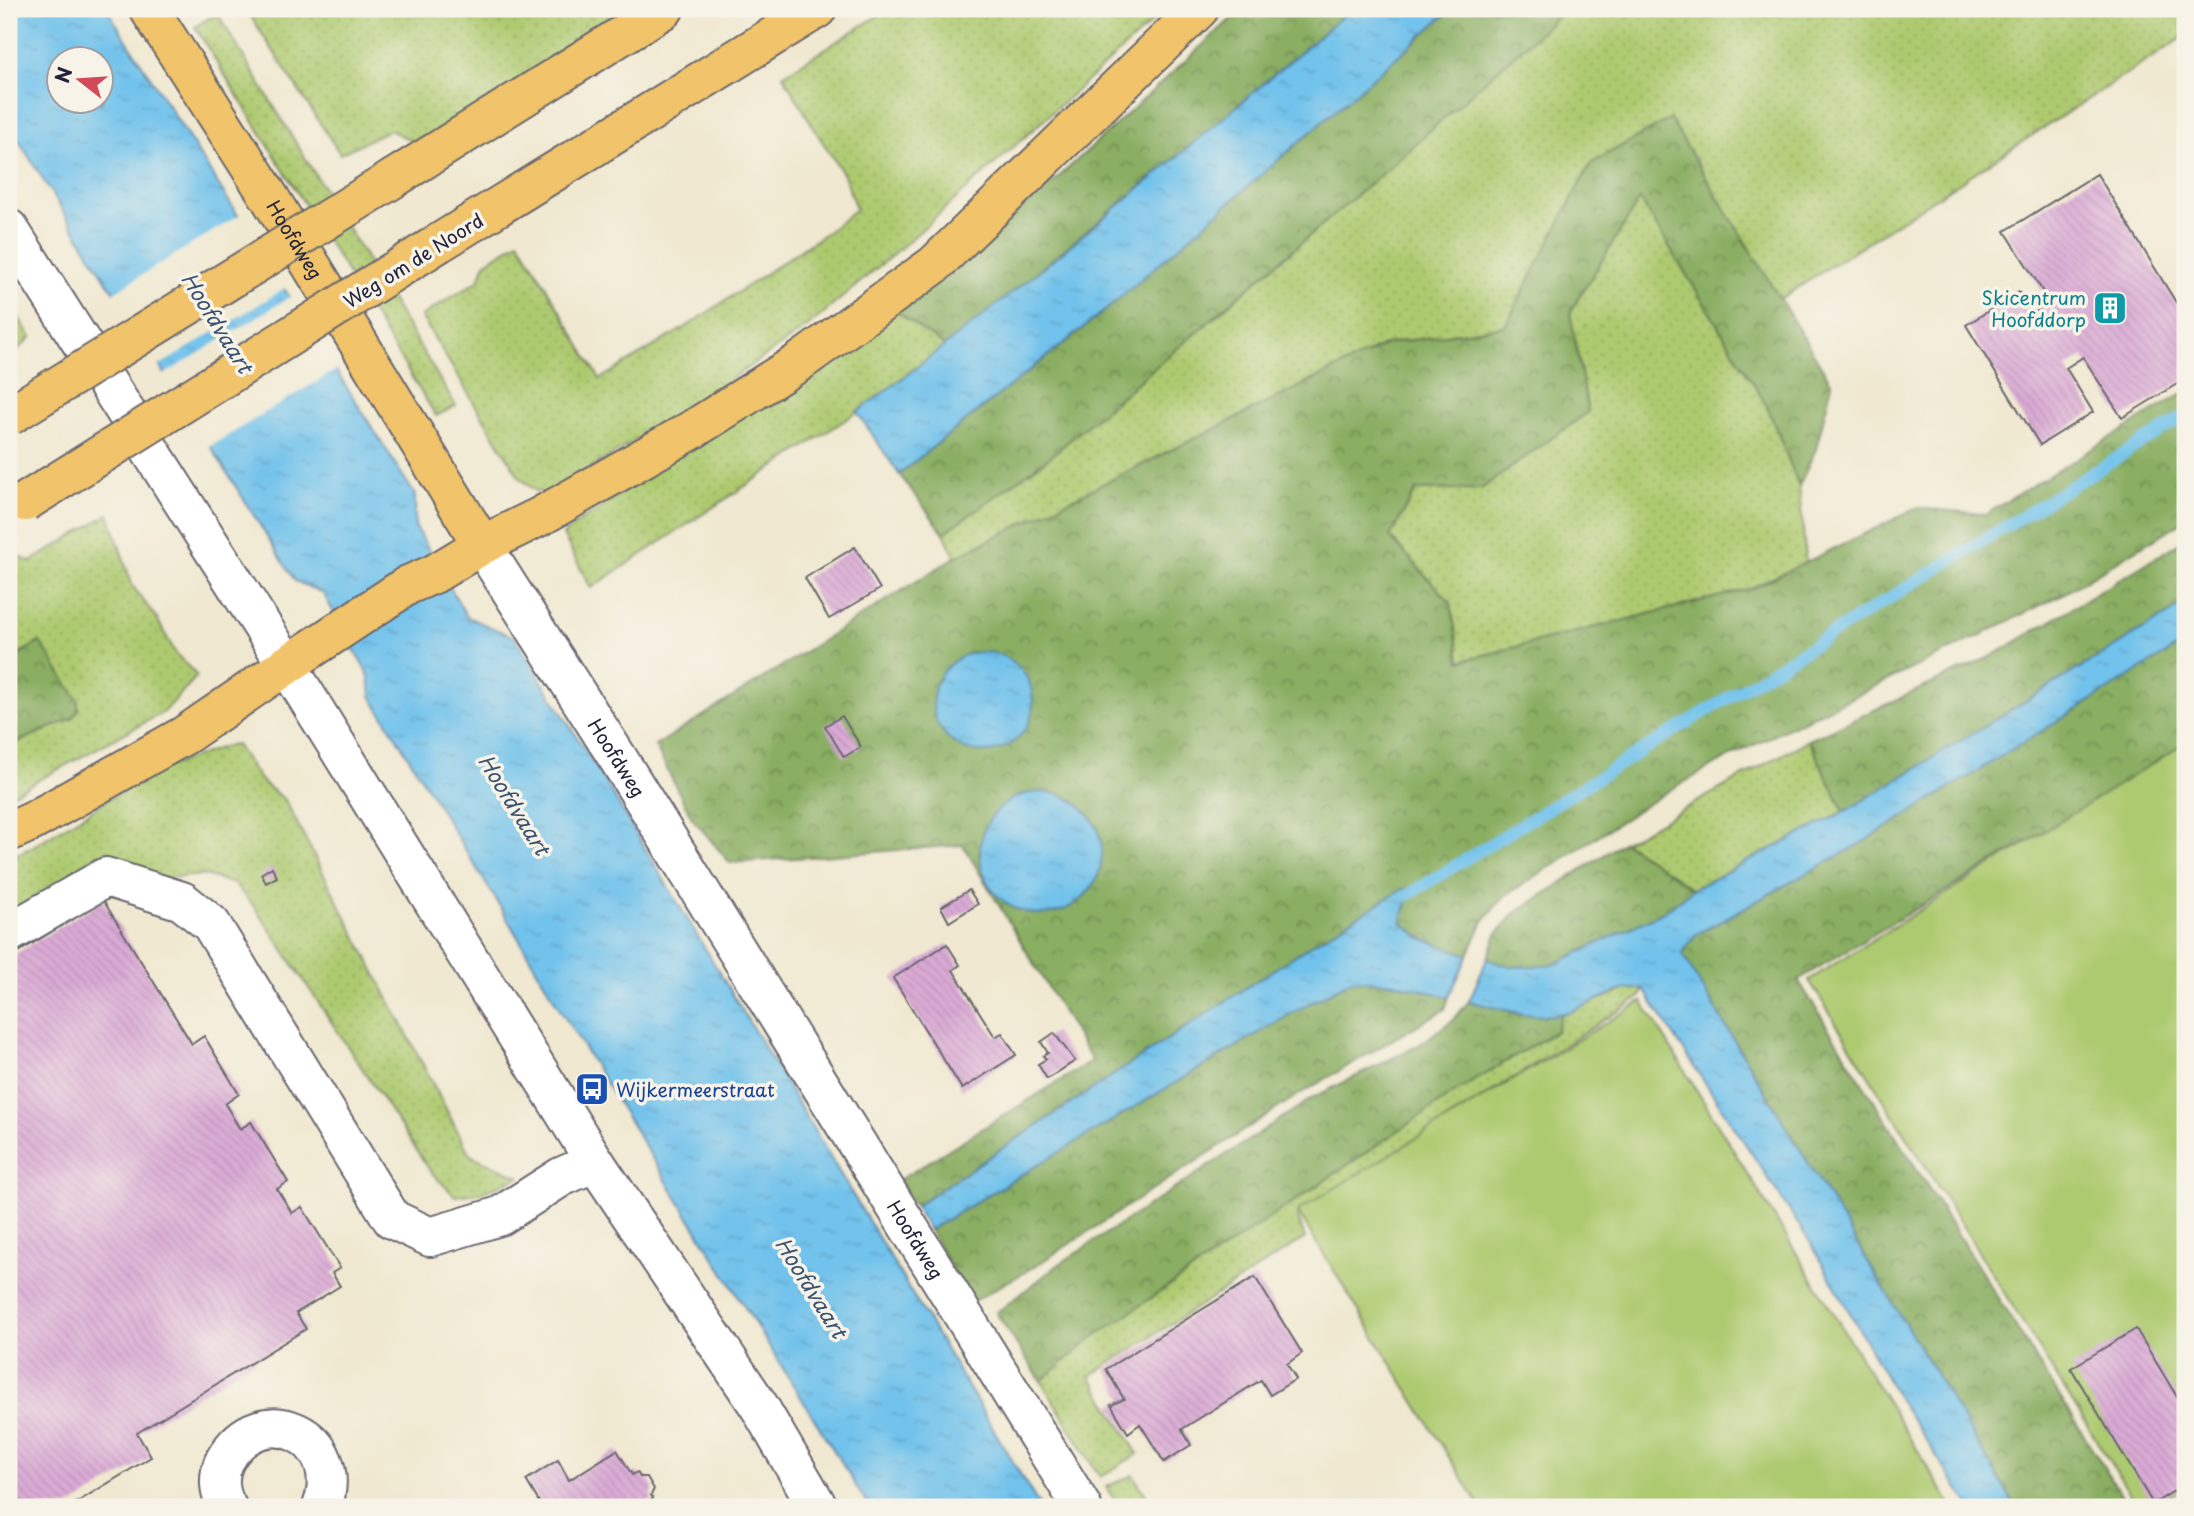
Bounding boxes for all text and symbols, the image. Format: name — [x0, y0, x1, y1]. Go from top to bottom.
north arrow — [46, 46, 116, 116]
text: N — [47, 63, 78, 86]
street label: Hoofdweg — [260, 194, 330, 285]
street label: Weg om de Noord — [338, 206, 488, 314]
water label: Hoofdvaart — [174, 265, 263, 381]
place label: Skicentrum Hoofddorp — [1981, 283, 2086, 333]
building icon: Skicentrum Hoofddorp — [2091, 289, 2129, 327]
street label: Hoofdweg — [582, 713, 653, 803]
water label: Hoofdvaart — [471, 747, 560, 863]
bus stop icon: Wijkermeerstraat — [573, 1070, 611, 1108]
place label: Wijkermeerstraat — [616, 1075, 775, 1103]
street label: Hoofdweg — [881, 1194, 951, 1285]
water label: Hoofdvaart — [768, 1230, 857, 1346]

